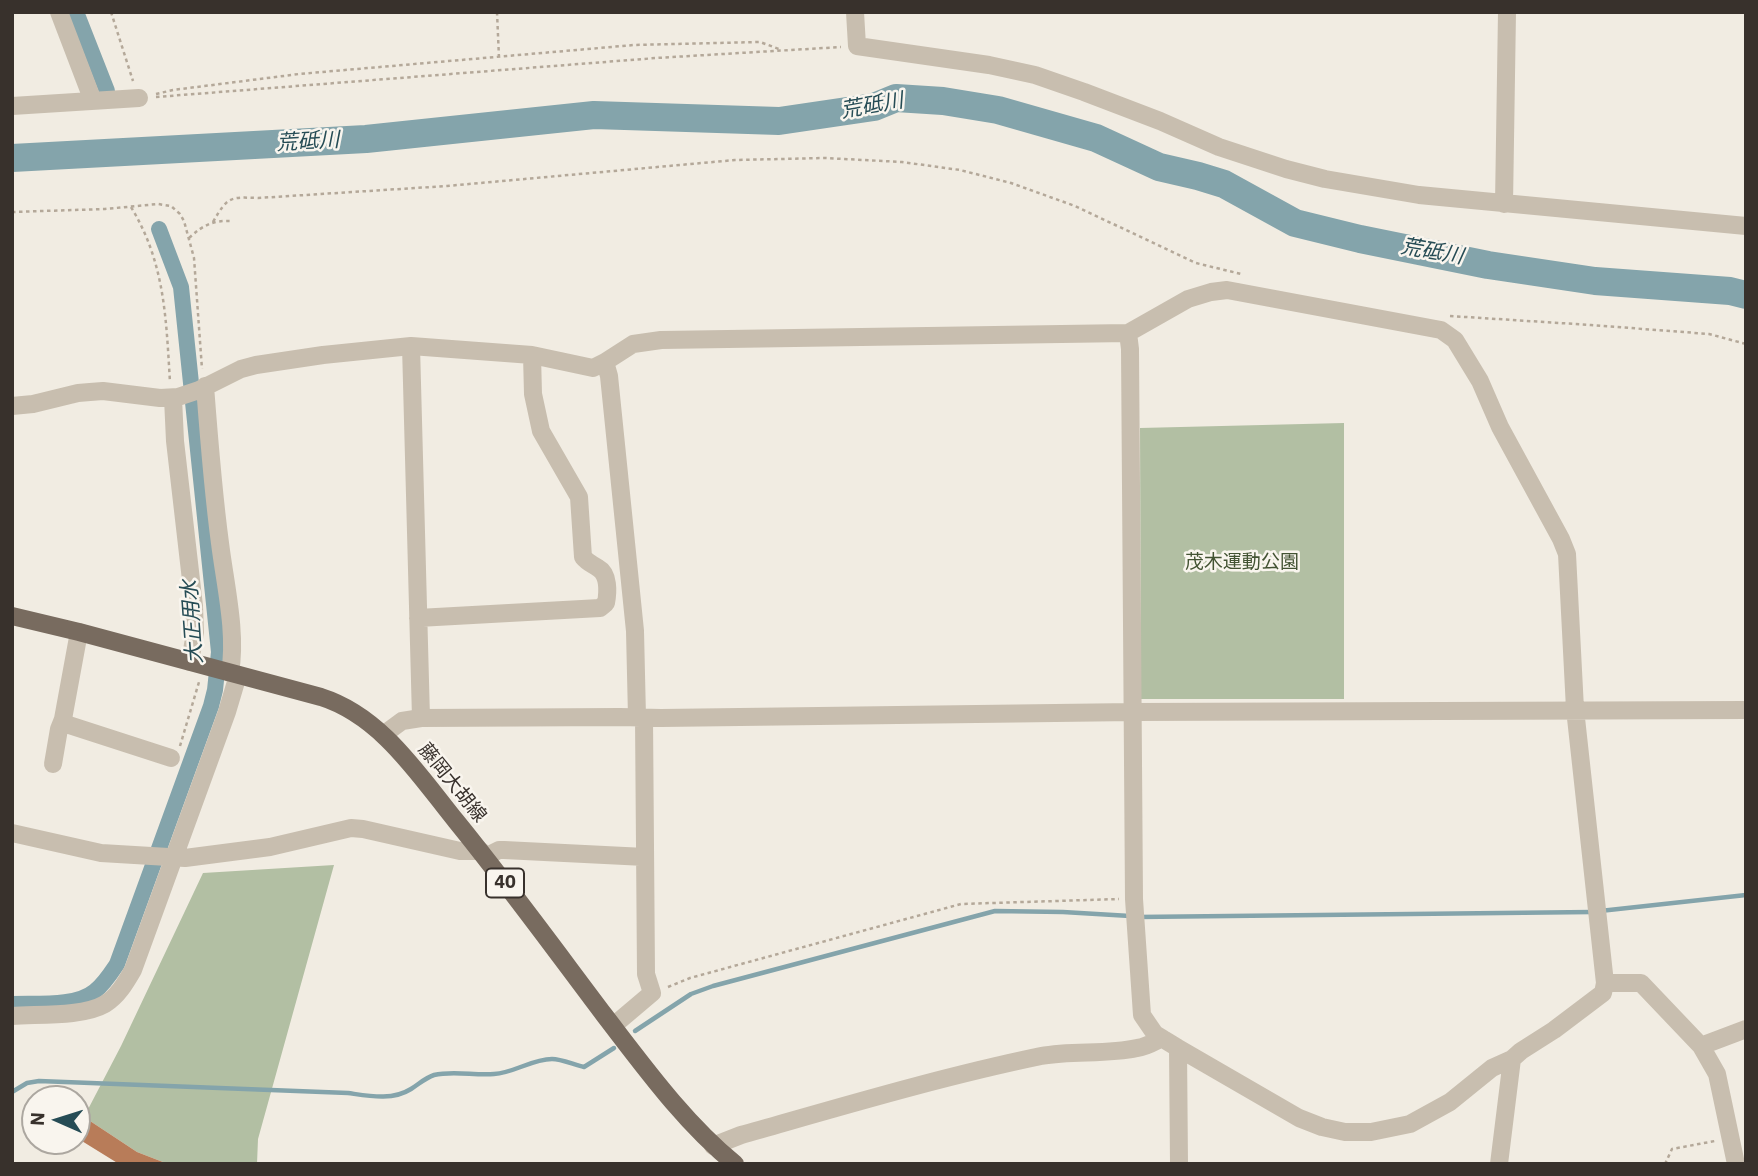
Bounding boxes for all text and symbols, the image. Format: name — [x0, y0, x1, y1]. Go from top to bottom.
water label: 荒砥川 — [839, 88, 905, 124]
water label: 荒砥川 — [276, 128, 340, 156]
water label: 荒砥川 — [1399, 234, 1465, 270]
park label: 茂木運動公園 — [1185, 552, 1299, 574]
water label: 大正用水 — [178, 579, 208, 665]
street label: 藤岡大胡線 — [413, 739, 491, 827]
road number: 40 — [486, 868, 524, 898]
north arrow — [21, 1085, 91, 1155]
text: N — [25, 1112, 49, 1127]

